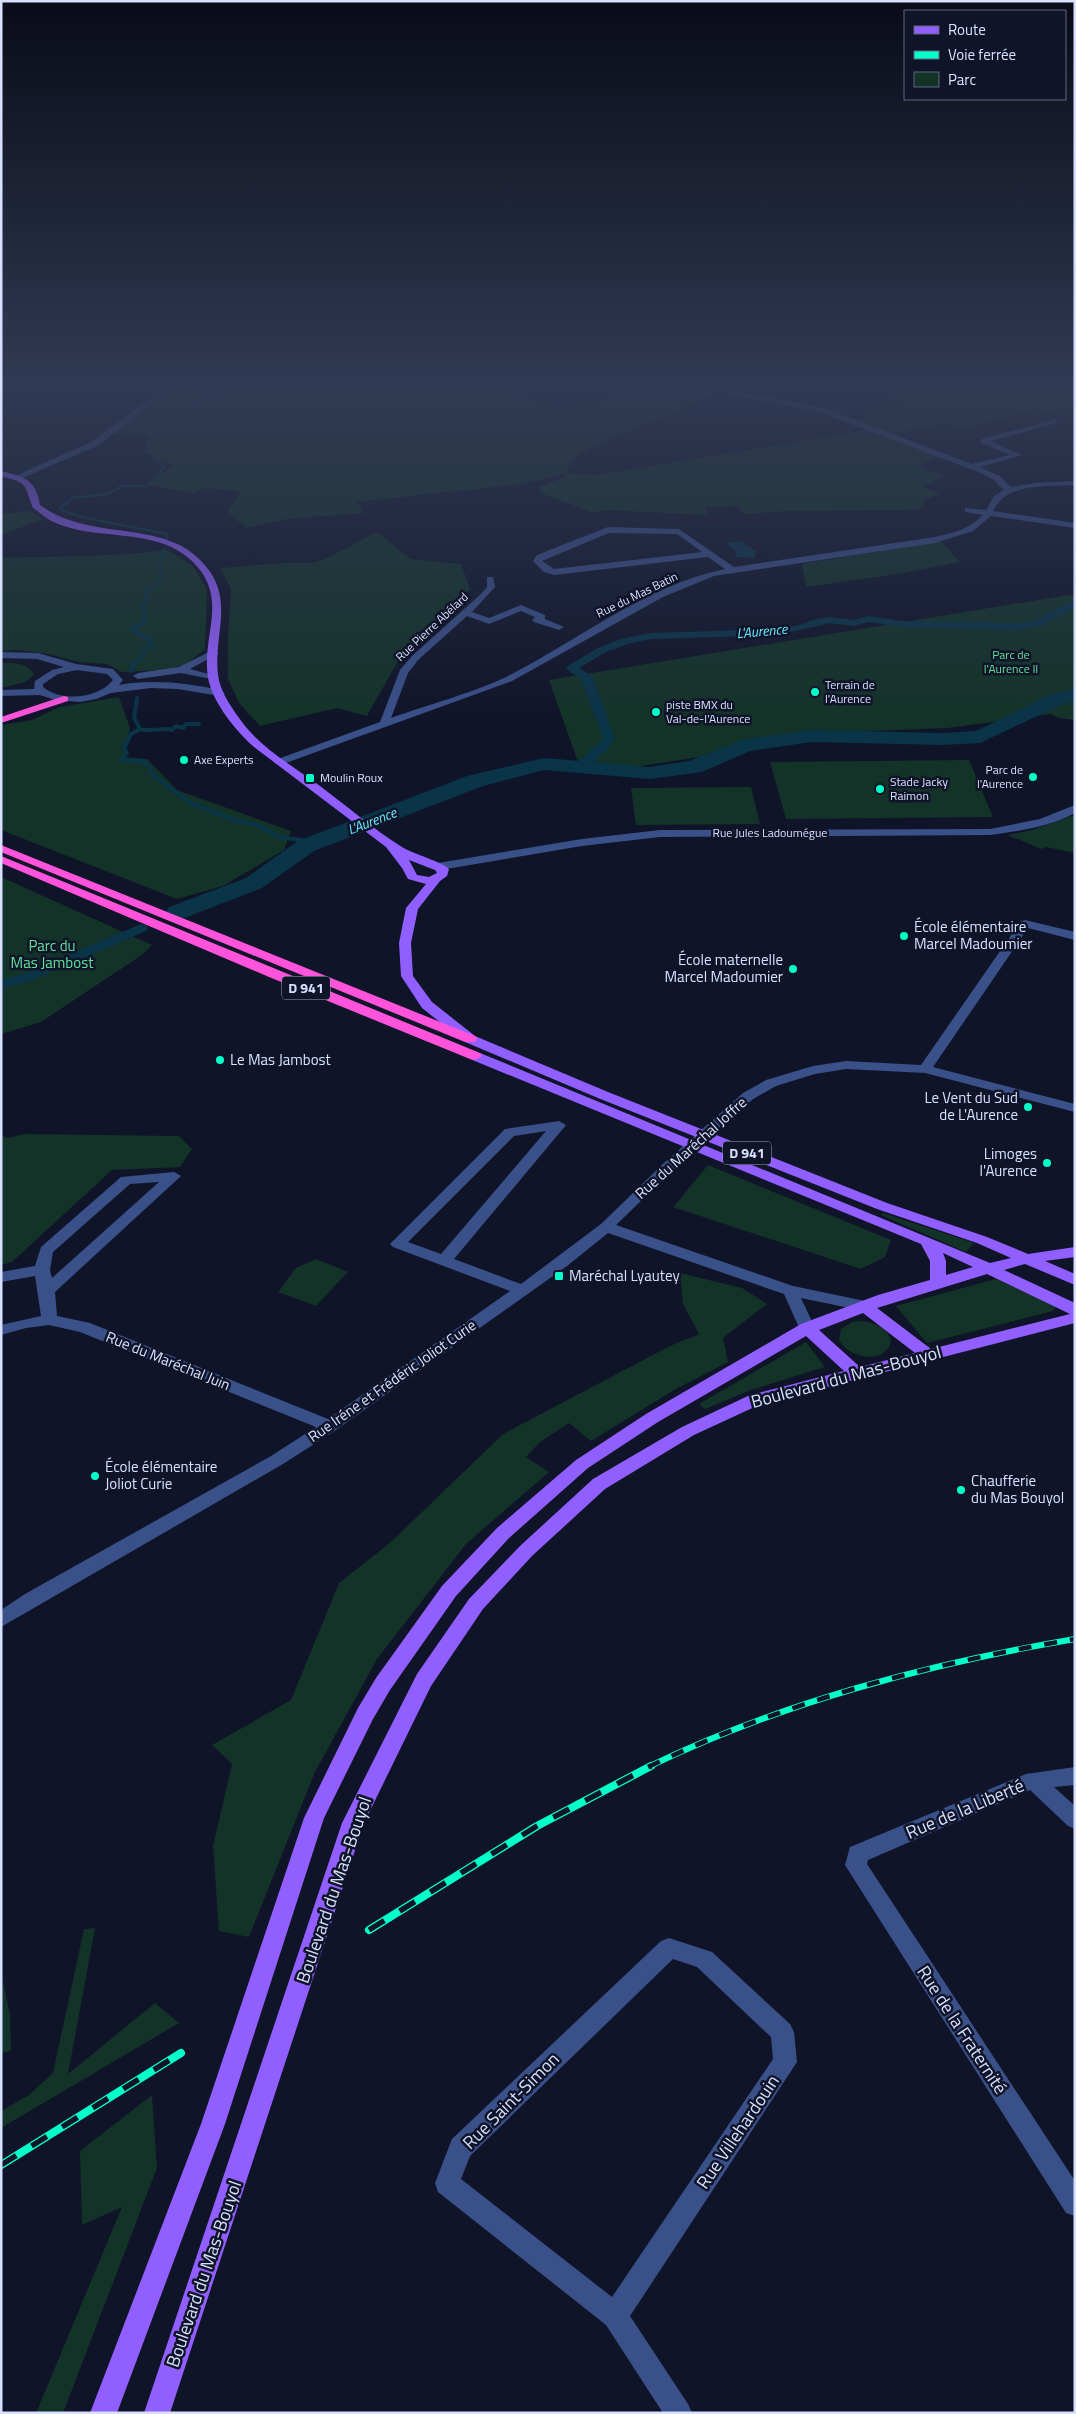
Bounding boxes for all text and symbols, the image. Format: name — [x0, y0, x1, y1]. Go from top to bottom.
legend — [904, 10, 1066, 100]
text: Route — [948, 18, 986, 41]
text: Voie ferrée — [948, 43, 1016, 66]
text: Parc — [948, 68, 976, 91]
street label: Rue du Mas Batin — [593, 567, 681, 623]
street label: Rue Pierre Abélard — [391, 588, 472, 666]
water label: L'Aurence — [736, 618, 790, 643]
park label: Parc de l'Aurence II — [984, 645, 1038, 678]
place label: Terrain de l'Aurence — [825, 675, 875, 708]
marker: Terrain de l'Aurence — [809, 686, 821, 698]
place label: piste BMX du Val-de-l'Aurence — [666, 695, 750, 728]
marker: piste BMX du Val-de-l'Aurence — [650, 706, 662, 718]
place label: Axe Experts — [194, 750, 254, 769]
marker: Axe Experts — [178, 754, 190, 766]
place label: Parc de l'Aurence — [977, 760, 1023, 793]
place label: Moulin Roux — [320, 768, 383, 787]
marker: Parc de l'Aurence — [1027, 771, 1039, 783]
marker: Moulin Roux — [304, 772, 316, 784]
place label: Stade Jacky Raimon — [890, 772, 948, 805]
marker: Stade Jacky Raimon — [874, 783, 886, 795]
water label: L'Aurence — [344, 801, 401, 839]
street label: Rue Jules Ladoumégue — [713, 823, 827, 842]
place label: École élémentaire Marcel Madoumier — [914, 915, 1032, 955]
marker: École élémentaire Marcel Madoumier — [898, 930, 910, 942]
park label: Parc du Mas Jambost — [11, 934, 94, 974]
place label: École maternelle Marcel Madoumier — [665, 948, 783, 988]
marker: École maternelle Marcel Madoumier — [787, 963, 799, 975]
road number: D 941 — [282, 976, 330, 1000]
place label: Le Mas Jambost — [230, 1048, 332, 1071]
marker: Le Mas Jambost — [214, 1054, 226, 1066]
place label: Le Vent du Sud de L'Aurence — [924, 1086, 1018, 1126]
street label: Rue du Maréchal Joffre — [630, 1091, 752, 1204]
marker: Le Vent du Sud de L'Aurence — [1022, 1101, 1034, 1113]
road number: D 941 — [723, 1142, 771, 1164]
place label: Limoges l'Aurence — [979, 1142, 1037, 1182]
marker: Limoges l'Aurence — [1041, 1157, 1053, 1169]
place label: Maréchal Lyautey — [569, 1264, 680, 1287]
marker: Maréchal Lyautey — [553, 1270, 565, 1282]
street label: Rue Iréne et Frédéric Joliot Curie — [303, 1314, 481, 1448]
street label: Rue du Maréchal Juin — [102, 1325, 234, 1396]
street label: Boulevard du Mas-Bouyol — [748, 1338, 944, 1415]
place label: École élémentaire Joliot Curie — [105, 1455, 217, 1495]
place label: Chaufferie du Mas Bouyol — [971, 1469, 1064, 1509]
marker: École élémentaire Joliot Curie — [89, 1470, 101, 1482]
marker: Chaufferie du Mas Bouyol — [955, 1484, 967, 1496]
street label: Rue de la Liberté — [901, 1771, 1028, 1846]
street label: Boulevard du Mas-Bouyol — [289, 1793, 378, 1987]
street label: Rue de la Fraternité — [911, 1960, 1014, 2099]
street label: Rue Saint-Simon — [456, 2046, 565, 2155]
street label: Rue Villehardouin — [689, 2069, 786, 2194]
street label: Boulevard du Mas-Bouyol — [159, 2177, 248, 2371]

